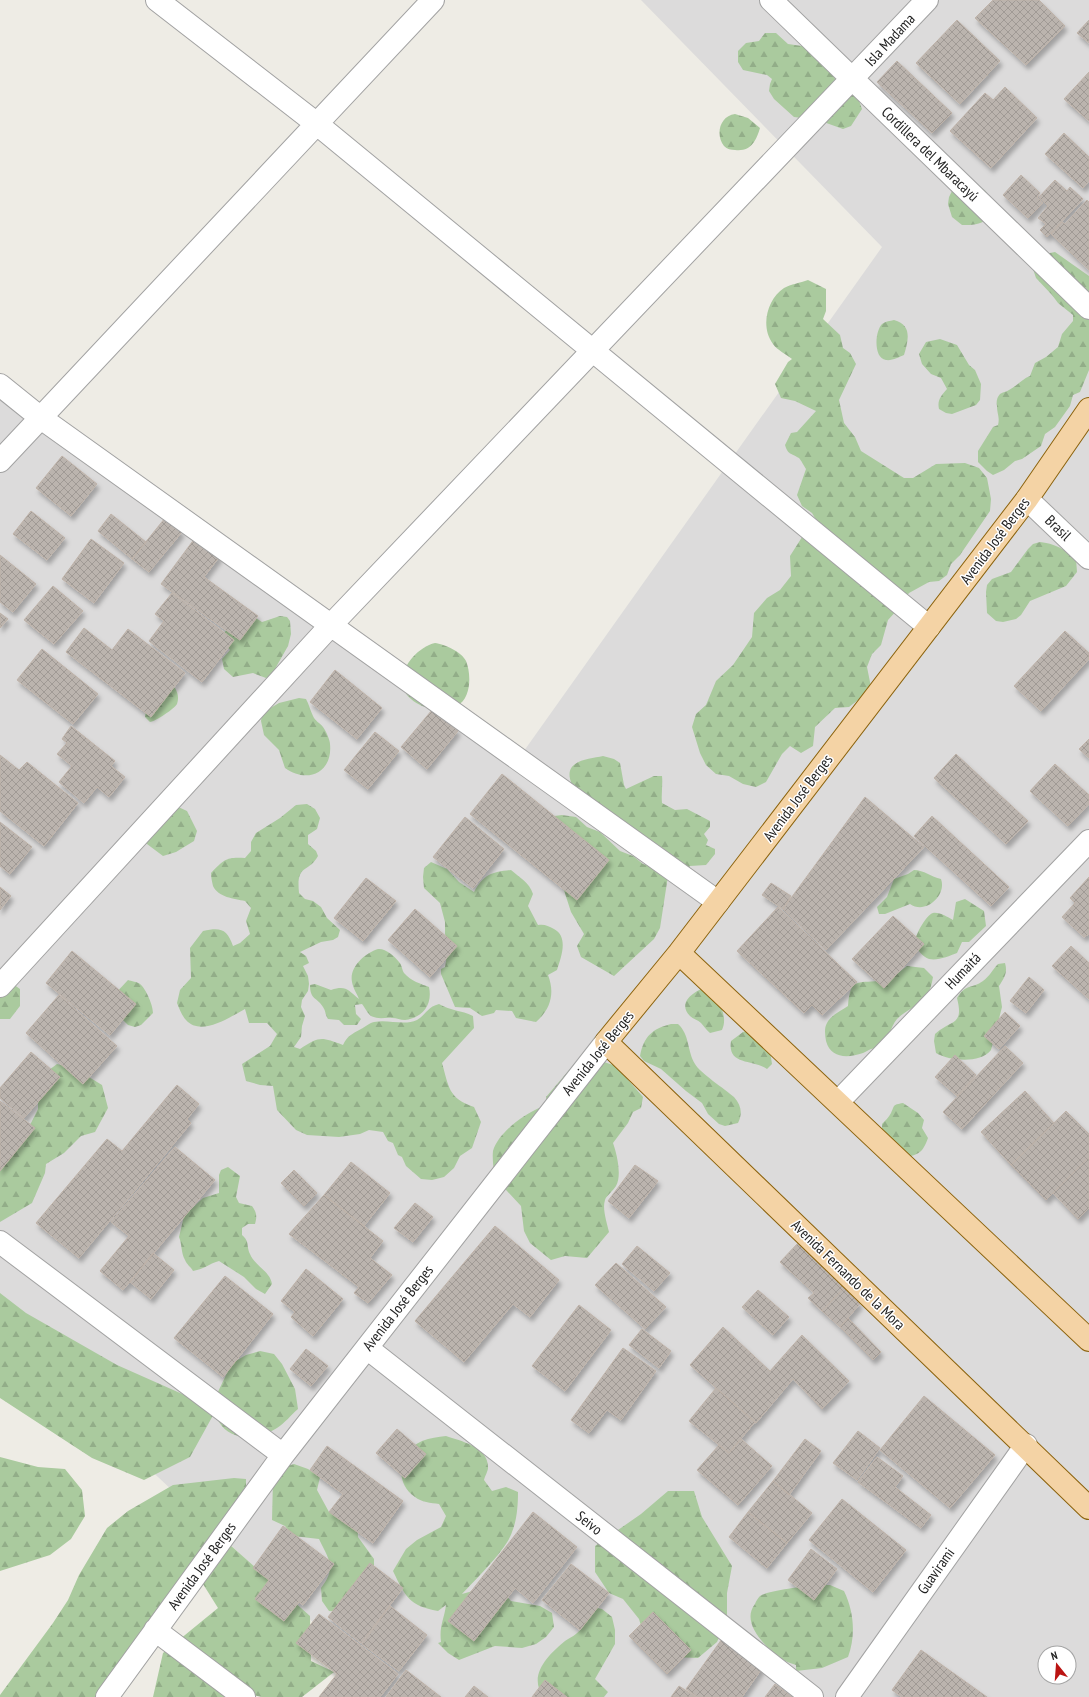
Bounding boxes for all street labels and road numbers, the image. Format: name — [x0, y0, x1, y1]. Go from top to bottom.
street label: Isla Madama — [861, 9, 919, 70]
street label: Cordillera del Mbaracayú — [878, 102, 983, 205]
street label: Avenida José Berges — [956, 494, 1033, 588]
street label: Brasil — [1041, 511, 1076, 545]
street label: Avenida José Berges — [759, 751, 836, 845]
street label: Humaitá — [941, 948, 985, 993]
street label: Avenida José Berges — [558, 1006, 638, 1099]
street label: Avenida Fernando de la Mora — [788, 1215, 909, 1334]
street label: Avenida José Berges — [358, 1261, 437, 1354]
street label: Seivo — [572, 1506, 606, 1539]
street label: Avenida José Berges — [163, 1518, 240, 1613]
street label: Guavirami — [913, 1544, 958, 1598]

